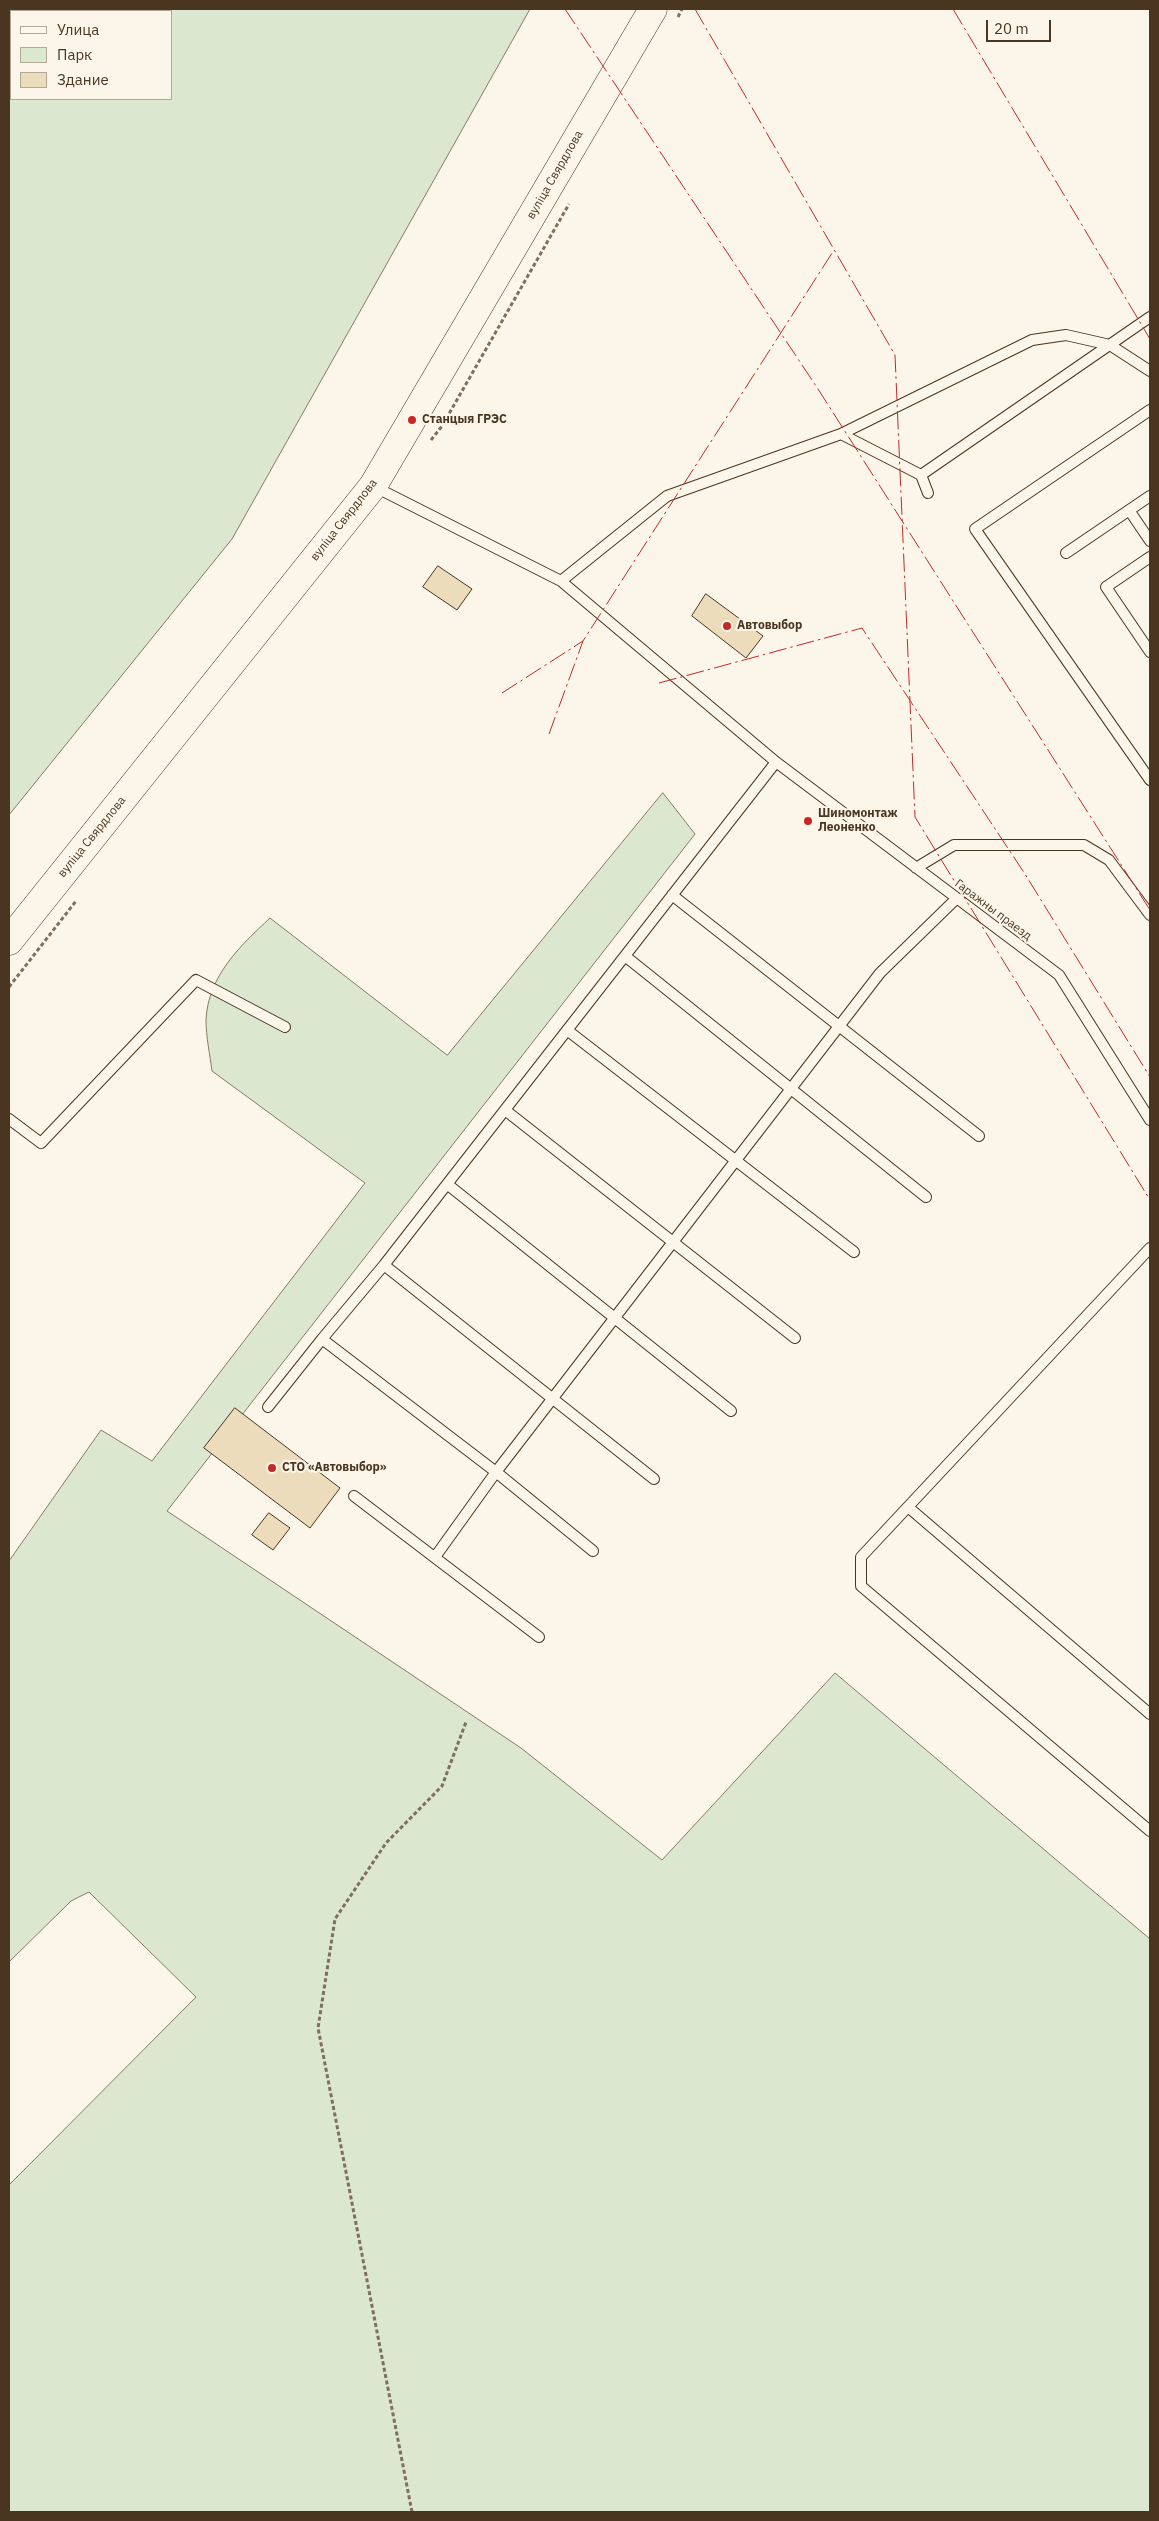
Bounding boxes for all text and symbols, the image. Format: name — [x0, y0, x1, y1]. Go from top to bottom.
legend — [10, 10, 172, 100]
scale bar — [989, 10, 1054, 42]
text: 20 m — [994, 19, 1029, 38]
text: Улица — [57, 20, 99, 39]
text: Парк — [57, 45, 92, 64]
text: Здание — [57, 70, 109, 89]
street label: вуліца Свярдлова — [524, 128, 586, 222]
place label: Станцыя ГРЭС — [422, 413, 507, 427]
marker: Станцыя ГРЭС — [406, 414, 418, 426]
street label: вуліца Свярдлова — [308, 476, 380, 564]
place label: Автовыбор — [737, 619, 802, 633]
marker: Автовыбор — [721, 620, 733, 632]
street label: вуліца Свярдлова — [55, 794, 129, 880]
place label: Шиномонтаж Леоненко — [818, 807, 898, 835]
marker: Шиномонтаж Леоненко — [802, 815, 814, 827]
street label: Гаражны праезд — [952, 876, 1034, 944]
place label: СТО «Автовыбор» — [282, 1461, 386, 1475]
marker: СТО «Автовыбор» — [266, 1462, 278, 1474]

